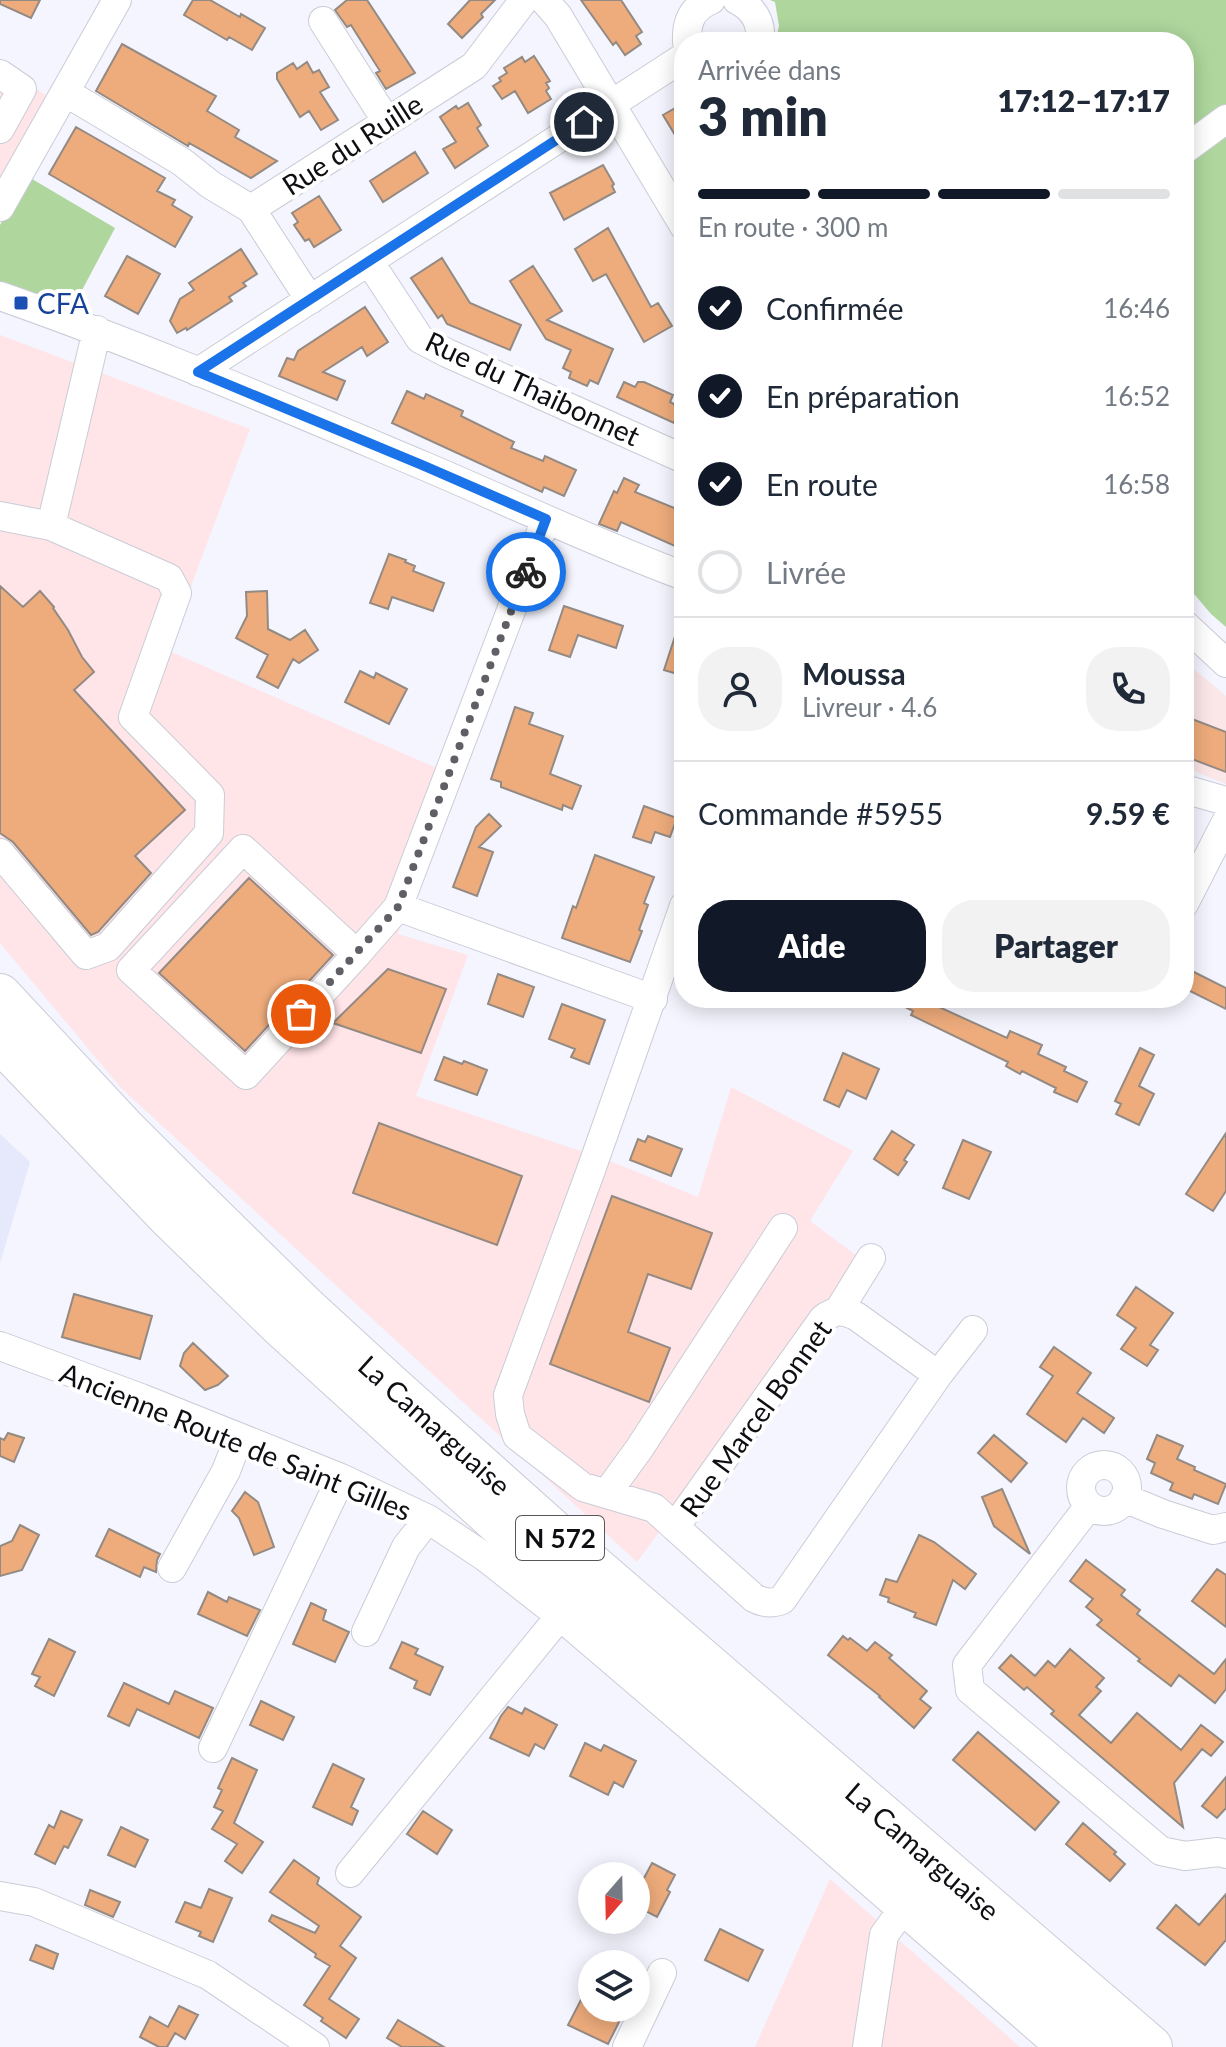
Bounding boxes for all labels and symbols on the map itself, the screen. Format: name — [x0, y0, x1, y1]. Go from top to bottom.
street label: Rue du Ruille — [276, 86, 428, 202]
pin — [550, 88, 618, 156]
place label: CFA — [37, 286, 89, 320]
marker: CFA — [12, 294, 30, 312]
street label: Rue du Thaibonnet — [421, 324, 645, 452]
courier — [486, 532, 566, 612]
pin — [267, 980, 335, 1048]
street label: Rue Marcel Bonnet — [672, 1313, 838, 1523]
street label: La Camarguaise — [352, 1348, 518, 1502]
street label: Ancienne Route de Saint Gilles — [55, 1355, 417, 1527]
road number: N 572 — [516, 1516, 604, 1560]
street label: La Camarguaise — [839, 1775, 1007, 1927]
north arrow — [578, 1862, 650, 1934]

